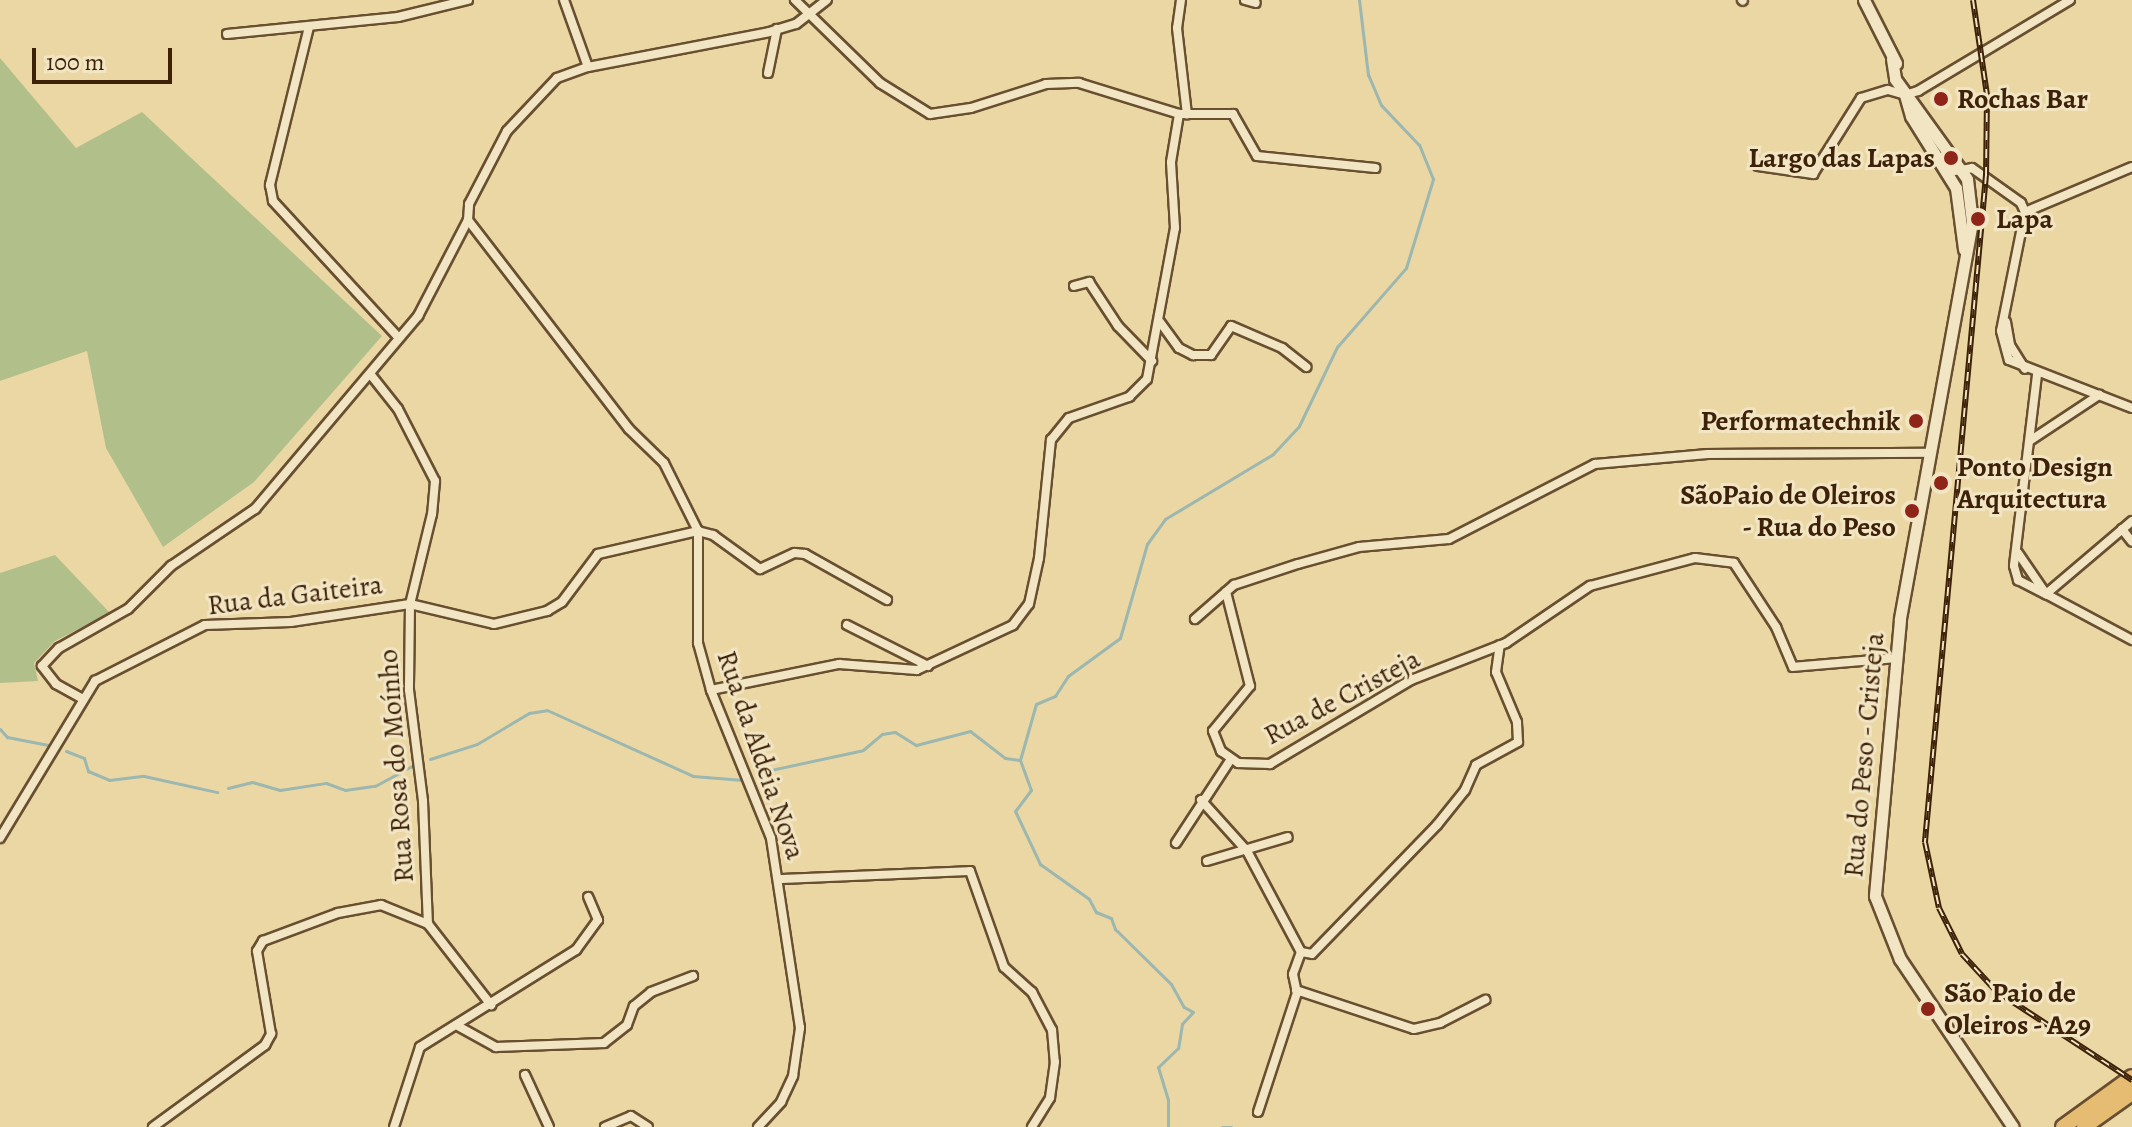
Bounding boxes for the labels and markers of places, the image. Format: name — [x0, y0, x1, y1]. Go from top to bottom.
place label: Rochas Bar — [1957, 82, 2088, 116]
marker: Rochas Bar — [1932, 90, 1950, 108]
place label: Largo das Lapas — [1748, 141, 1935, 175]
marker: Largo das Lapas — [1942, 149, 1960, 167]
place label: Lapa — [1996, 202, 2053, 236]
marker: Lapa — [1967, 208, 1989, 230]
place label: Performatechnik — [1700, 404, 1900, 438]
marker: Performatechnik — [1907, 412, 1925, 430]
place label: Ponto Design Arquitectura — [1957, 450, 2113, 516]
marker: Ponto Design Arquitectura — [1932, 474, 1950, 492]
place label: SãoPaio de Oleiros - Rua do Peso — [1680, 478, 1896, 544]
marker: SãoPaio de Oleiros - Rua do Peso — [1903, 502, 1921, 520]
place label: São Paio de Oleiros - A29 — [1944, 976, 2092, 1042]
marker: São Paio de Oleiros - A29 — [1919, 1000, 1937, 1018]

